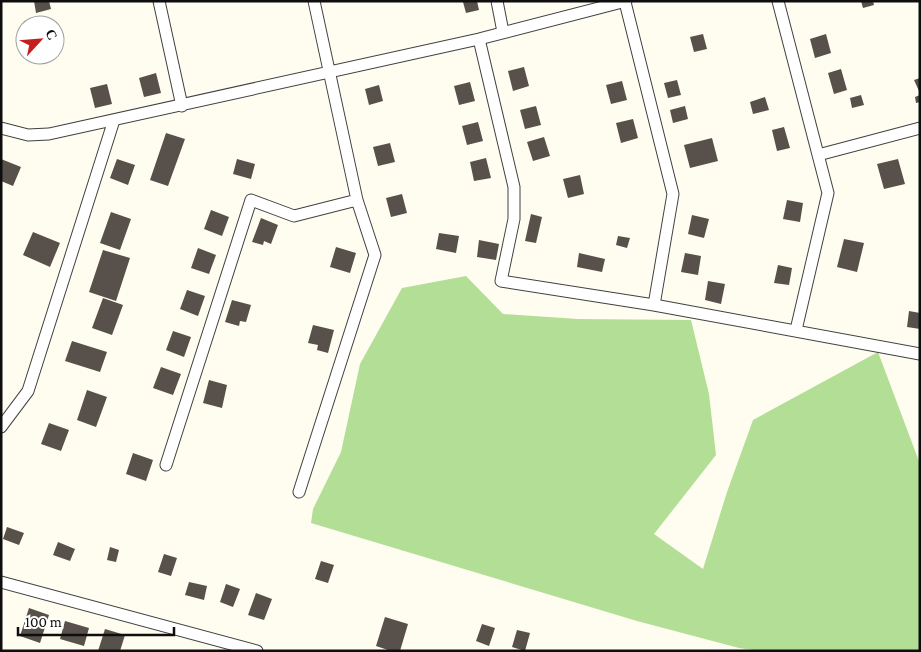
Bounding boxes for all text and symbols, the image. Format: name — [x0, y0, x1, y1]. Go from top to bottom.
north arrow — [15, 15, 65, 65]
text: С — [42, 26, 61, 42]
scale bar — [18, 604, 174, 636]
text: 100 m — [25, 614, 62, 630]

